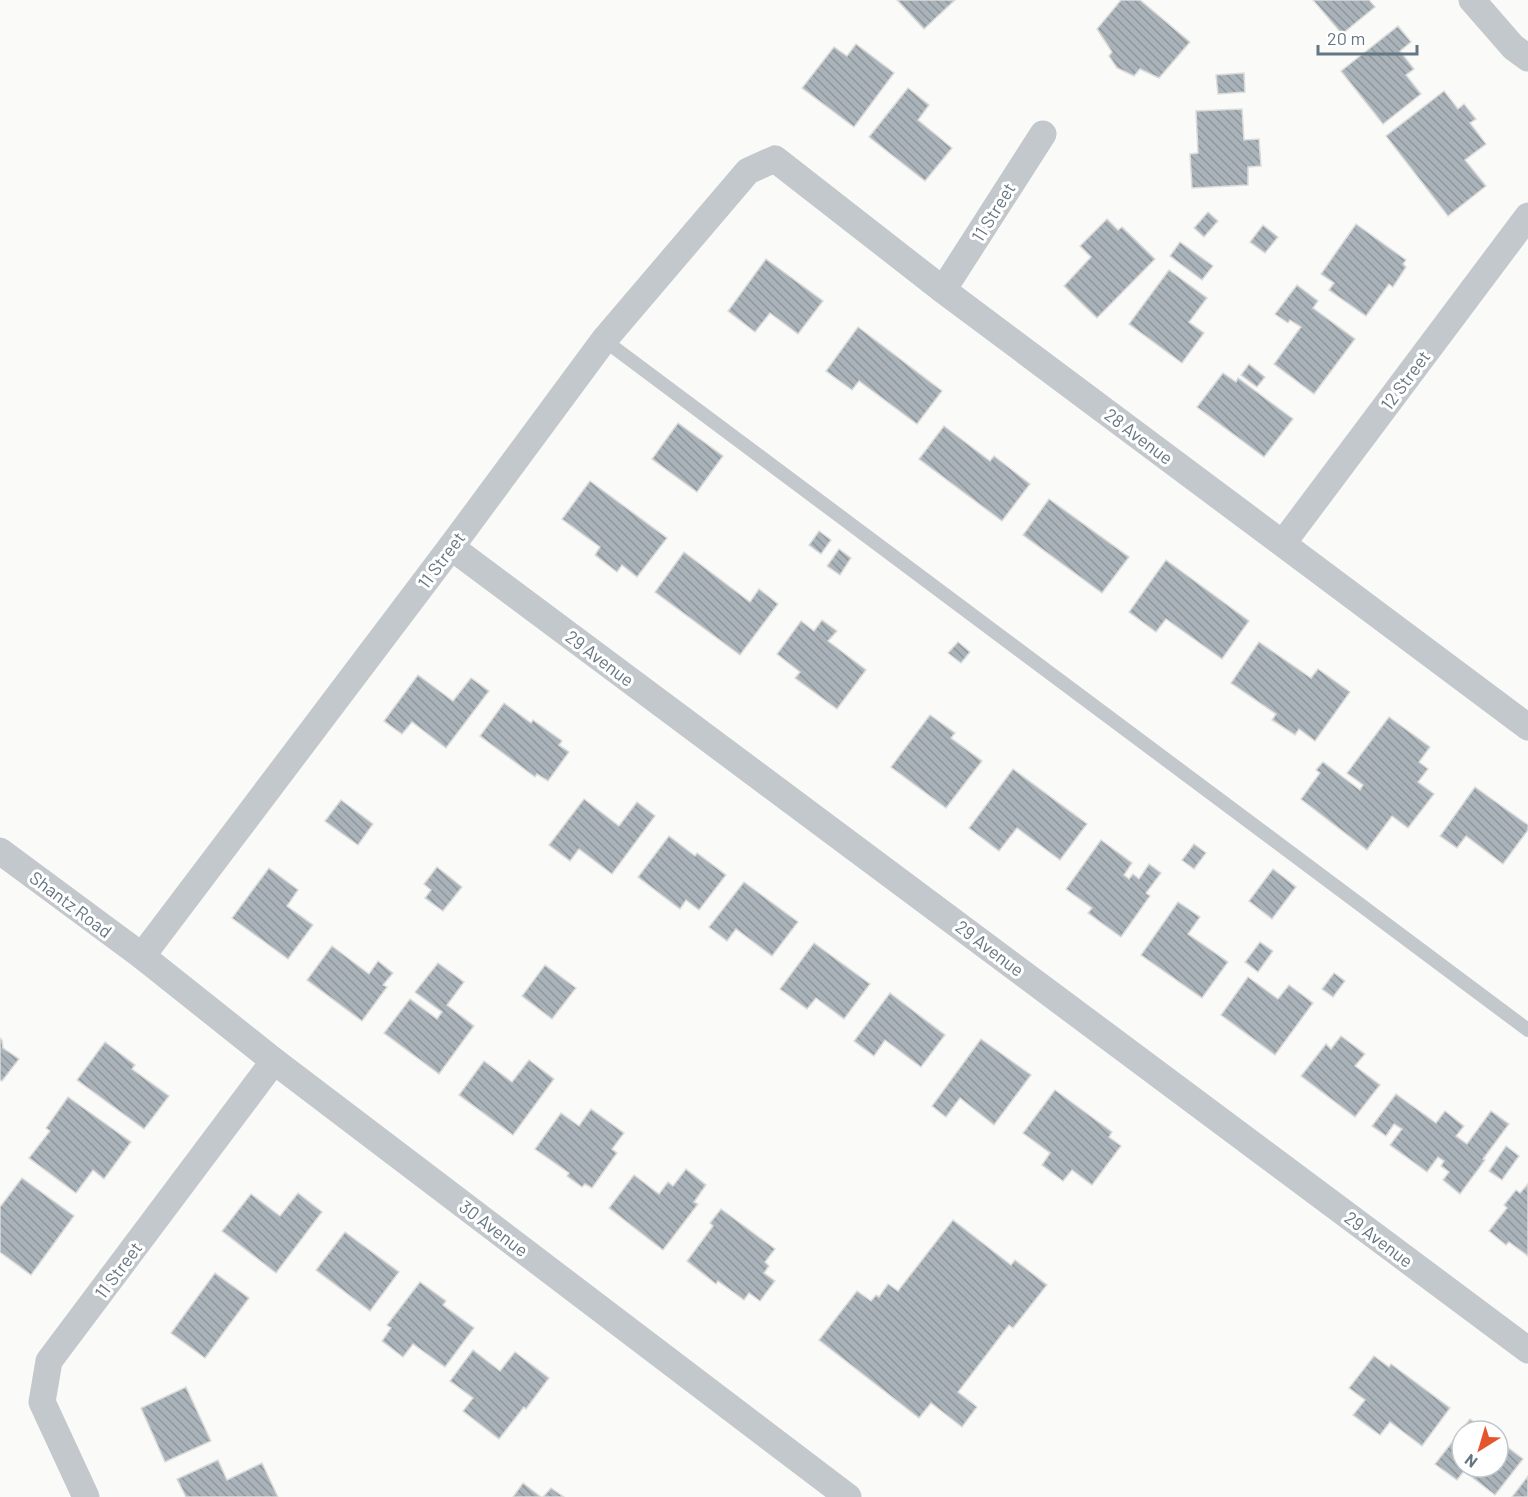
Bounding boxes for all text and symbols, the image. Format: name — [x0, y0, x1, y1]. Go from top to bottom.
scale bar — [1318, 18, 1417, 56]
text: 20 m — [1327, 27, 1365, 49]
street label: 11 Street — [966, 178, 1020, 246]
street label: 12 Street — [1376, 346, 1434, 414]
street label: 28 Avenue — [1100, 403, 1178, 469]
street label: 11 Street — [413, 527, 469, 593]
street label: 29 Avenue — [561, 625, 639, 691]
street label: Shantz Road — [26, 866, 116, 942]
street label: 29 Avenue — [951, 915, 1029, 981]
street label: 30 Avenue — [455, 1195, 533, 1261]
street label: 29 Avenue — [1340, 1206, 1418, 1272]
street label: 11 Street — [90, 1237, 146, 1303]
north arrow — [1450, 1419, 1510, 1479]
text: N — [1461, 1451, 1481, 1472]

